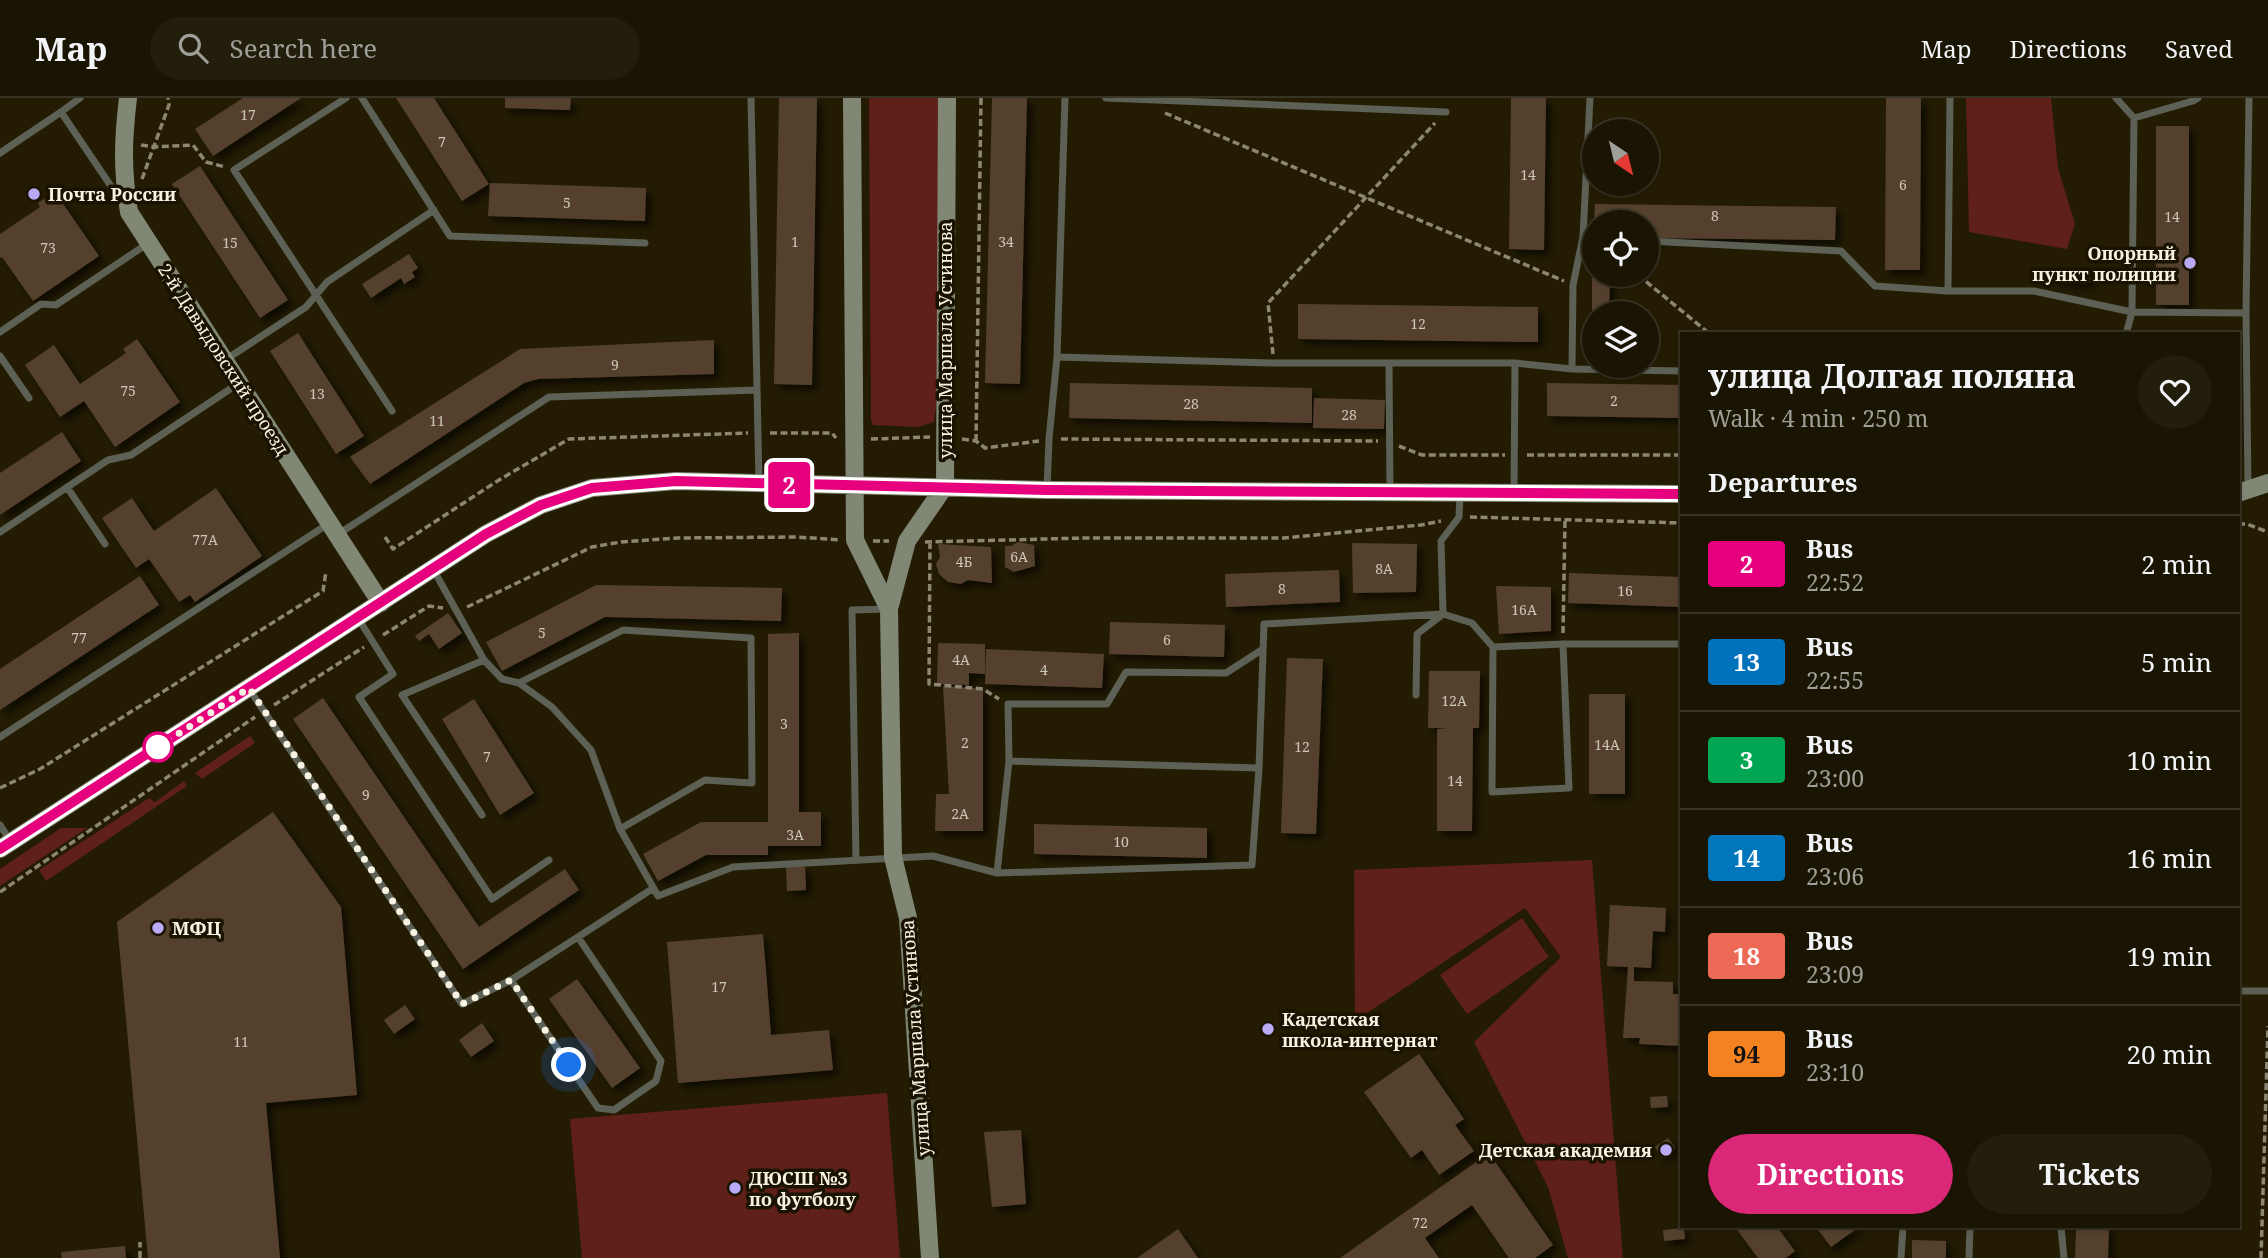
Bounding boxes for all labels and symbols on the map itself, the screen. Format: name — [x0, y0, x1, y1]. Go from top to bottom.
house number: 17 — [240, 105, 256, 124]
north arrow — [1582, 119, 1659, 196]
house number: 7 — [438, 132, 446, 151]
house number: 14 — [1520, 165, 1536, 184]
house number: 6 — [1899, 175, 1907, 194]
place label: Почта России — [48, 182, 176, 206]
marker: Почта России — [26, 186, 42, 202]
house number: 5 — [563, 193, 571, 212]
house number: 8 — [1711, 206, 1719, 225]
house number: 14 — [2164, 207, 2180, 226]
street label: улица Маршала Устинова — [933, 221, 957, 459]
house number: 1 — [791, 232, 799, 251]
house number: 34 — [998, 232, 1014, 251]
house number: 15 — [222, 233, 238, 252]
house number: 73 — [40, 238, 56, 257]
place label: Опорный пункт полиции — [2032, 241, 2176, 286]
marker: Опорный пункт полиции — [2182, 255, 2198, 271]
street label: 2-й Давыдовский проезд — [153, 259, 295, 459]
house number: 12 — [1410, 314, 1426, 333]
house number: 9 — [611, 355, 619, 374]
house number: 75 — [120, 381, 136, 400]
house number: 13 — [309, 384, 325, 403]
house number: 2 — [1610, 391, 1618, 410]
house number: 28 — [1183, 394, 1199, 413]
house number: 28 — [1341, 405, 1357, 424]
house number: 11 — [429, 411, 445, 430]
line badge: 2 — [766, 462, 812, 508]
house number: 77А — [192, 530, 218, 549]
house number: 6А — [1010, 547, 1028, 566]
house number: 4Б — [956, 552, 972, 571]
house number: 8А — [1375, 559, 1393, 578]
house number: 8 — [1278, 579, 1286, 598]
house number: 16 — [1617, 581, 1633, 600]
house number: 16А — [1511, 600, 1537, 619]
house number: 5 — [538, 623, 546, 642]
house number: 77 — [71, 628, 87, 647]
house number: 6 — [1163, 630, 1171, 649]
house number: 4А — [952, 650, 970, 669]
house number: 4 — [1040, 660, 1048, 679]
house number: 12А — [1441, 691, 1467, 710]
house number: 3 — [780, 714, 788, 733]
unlabelled marker — [143, 732, 173, 762]
house number: 2 — [961, 733, 969, 752]
house number: 14А — [1594, 735, 1620, 754]
house number: 12 — [1294, 737, 1310, 756]
house number: 7 — [483, 747, 491, 766]
house number: 14 — [1447, 771, 1463, 790]
house number: 9 — [362, 785, 370, 804]
house number: 2А — [951, 804, 969, 823]
house number: 3А — [786, 825, 804, 844]
house number: 10 — [1113, 832, 1129, 851]
place label: МФЦ — [172, 916, 221, 940]
street label: улица Маршала Устинова — [895, 919, 935, 1157]
marker: МФЦ — [150, 920, 166, 936]
house number: 17 — [711, 977, 727, 996]
place label: Кадетская школа-интернат — [1282, 1007, 1438, 1052]
marker: Кадетская школа-интернат — [1260, 1021, 1276, 1037]
house number: 11 — [233, 1032, 249, 1051]
your location — [551, 1047, 586, 1082]
place label: Детская академия — [1479, 1138, 1652, 1162]
marker: Детская академия — [1658, 1142, 1674, 1158]
place label: ДЮСШ №3 по футболу — [749, 1166, 856, 1211]
marker: ДЮСШ №3 по футболу — [727, 1180, 743, 1196]
house number: 72 — [1412, 1213, 1428, 1232]

